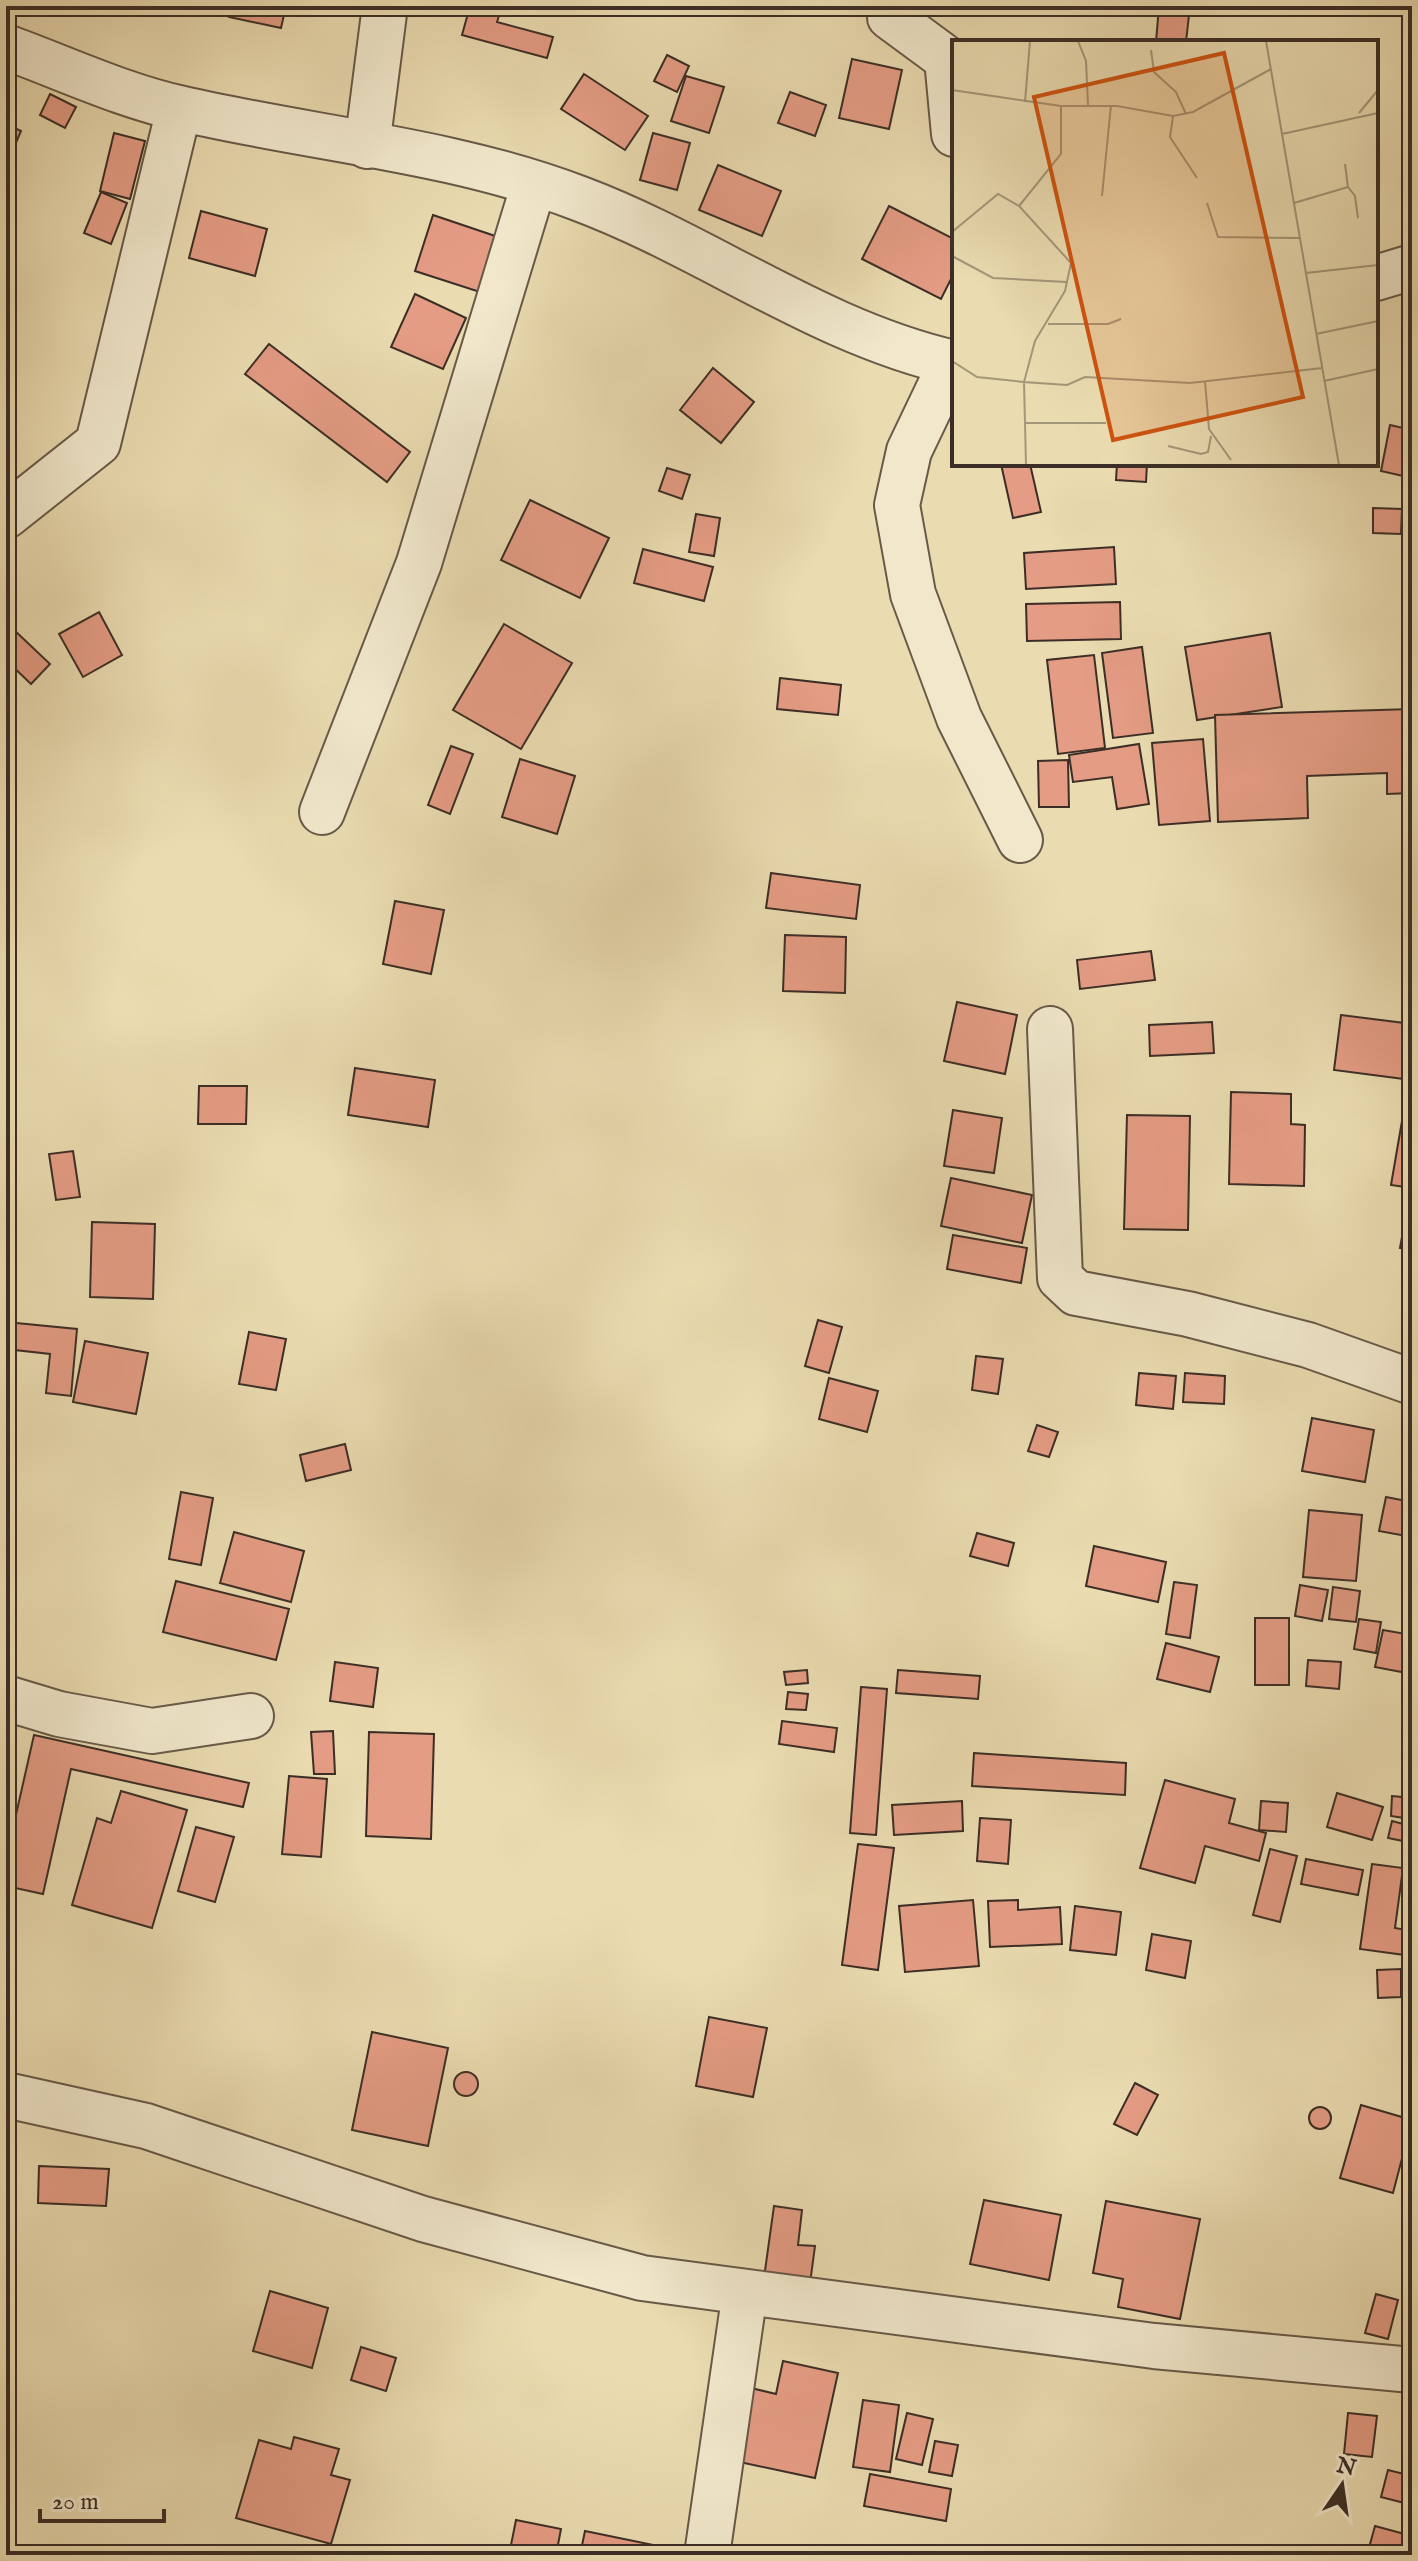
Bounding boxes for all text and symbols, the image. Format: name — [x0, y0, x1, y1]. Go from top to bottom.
inset map — [952, 40, 1378, 466]
north arrow — [1302, 2445, 1382, 2525]
text: N — [1333, 2451, 1358, 2483]
scale bar — [40, 2473, 164, 2523]
text: 20 m — [52, 2487, 99, 2518]

